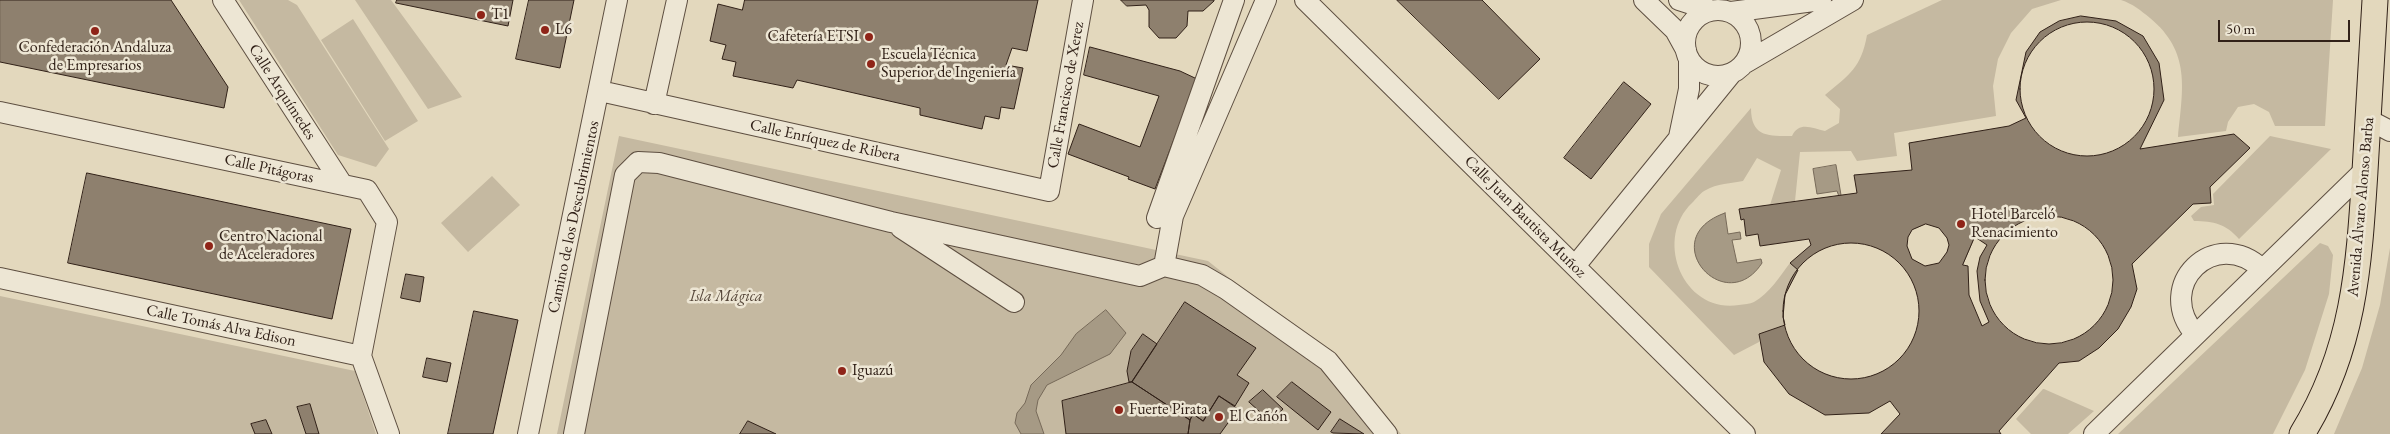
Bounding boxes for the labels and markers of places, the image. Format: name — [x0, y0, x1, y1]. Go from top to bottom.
place label: T1 — [491, 5, 509, 25]
marker: T1 — [475, 9, 487, 21]
place label: L6 — [555, 20, 572, 40]
marker: L6 — [539, 24, 551, 36]
marker: Confederación Andaluza de Empresarios — [89, 25, 101, 37]
place label: Cafetería ETSI — [768, 27, 859, 47]
marker: Cafetería ETSI — [863, 31, 875, 43]
place label: Confederación Andaluza de Empresarios — [18, 38, 172, 76]
place label: Escuela Técnica Superior de Ingeniería — [881, 45, 1016, 83]
marker: Escuela Técnica Superior de Ingeniería — [865, 58, 877, 70]
place label: Hotel Barceló Renacimiento — [1971, 205, 2058, 243]
marker: Hotel Barceló Renacimiento — [1955, 218, 1967, 230]
place label: Centro Nacional de Aceleradores — [219, 227, 323, 265]
marker: Centro Nacional de Aceleradores — [203, 240, 215, 252]
place label: Iguazú — [852, 361, 893, 381]
marker: Iguazú — [836, 365, 848, 377]
place label: Fuerte Pirata — [1129, 400, 1208, 420]
marker: Fuerte Pirata — [1113, 404, 1125, 416]
place label: El Cañón — [1229, 407, 1288, 427]
marker: El Cañón — [1213, 411, 1225, 423]

